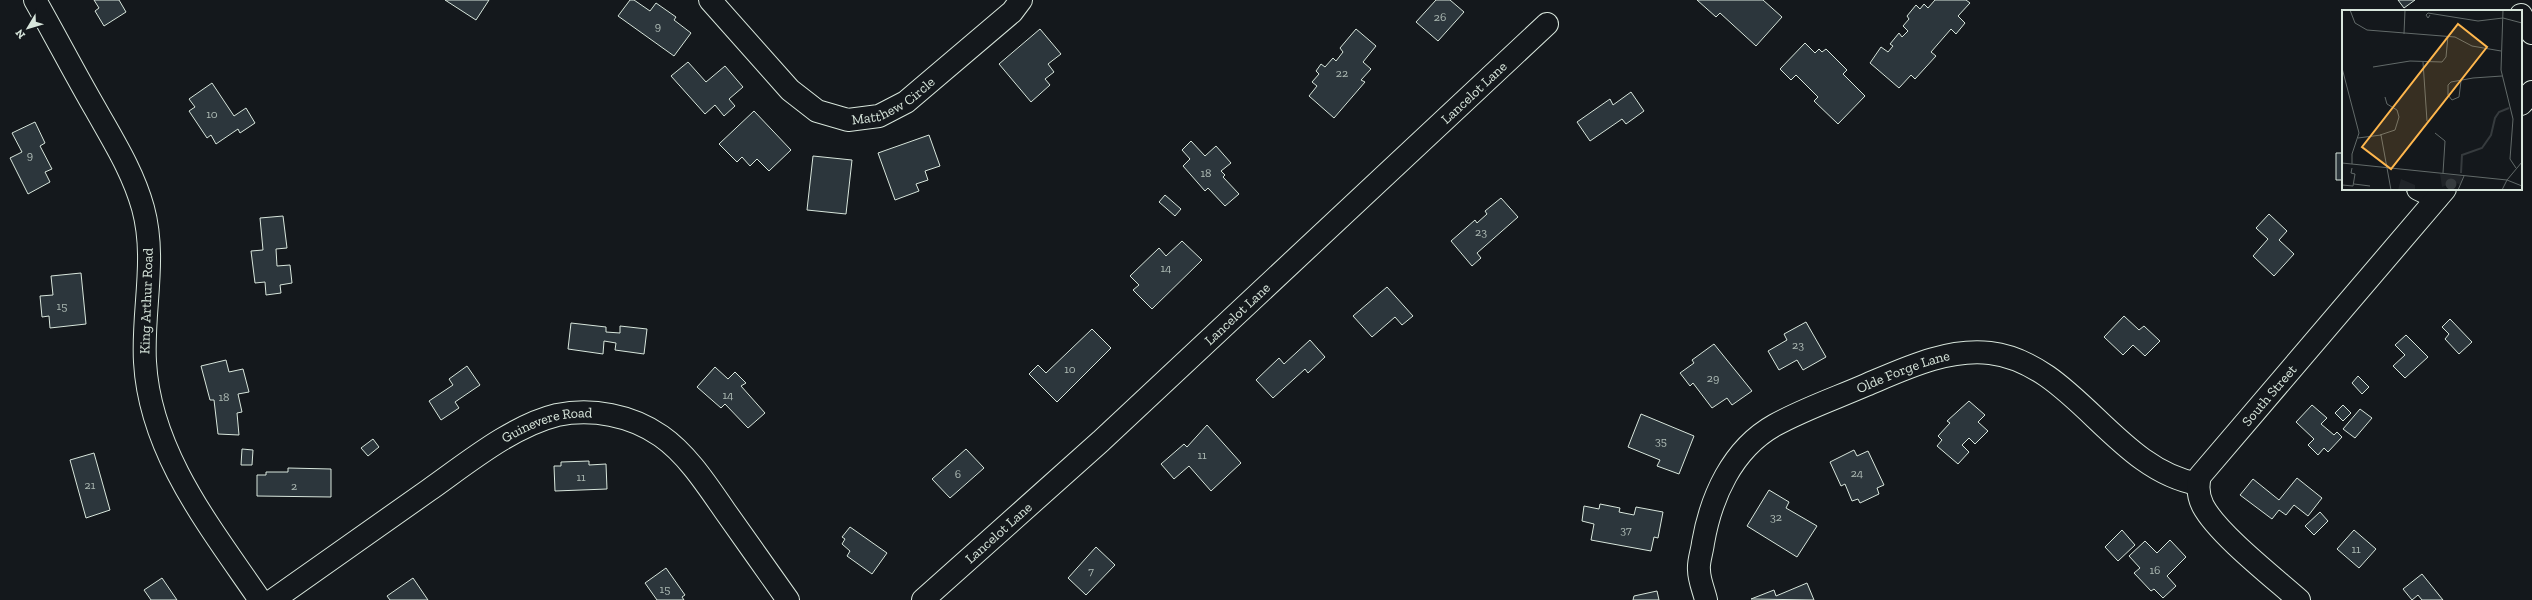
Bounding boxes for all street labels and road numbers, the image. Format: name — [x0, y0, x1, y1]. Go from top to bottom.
street label: Lancelot Lane — [1438, 58, 1511, 128]
street label: Matthew Circle — [851, 73, 939, 128]
street label: King Arthur Road — [136, 247, 157, 354]
street label: Lancelot Lane — [1201, 279, 1274, 349]
street label: Olde Forge Lane — [1854, 347, 1952, 397]
street label: South Street — [2238, 361, 2301, 430]
street label: Guinevere Road — [499, 404, 593, 447]
street label: Lancelot Lane — [962, 499, 1036, 567]

